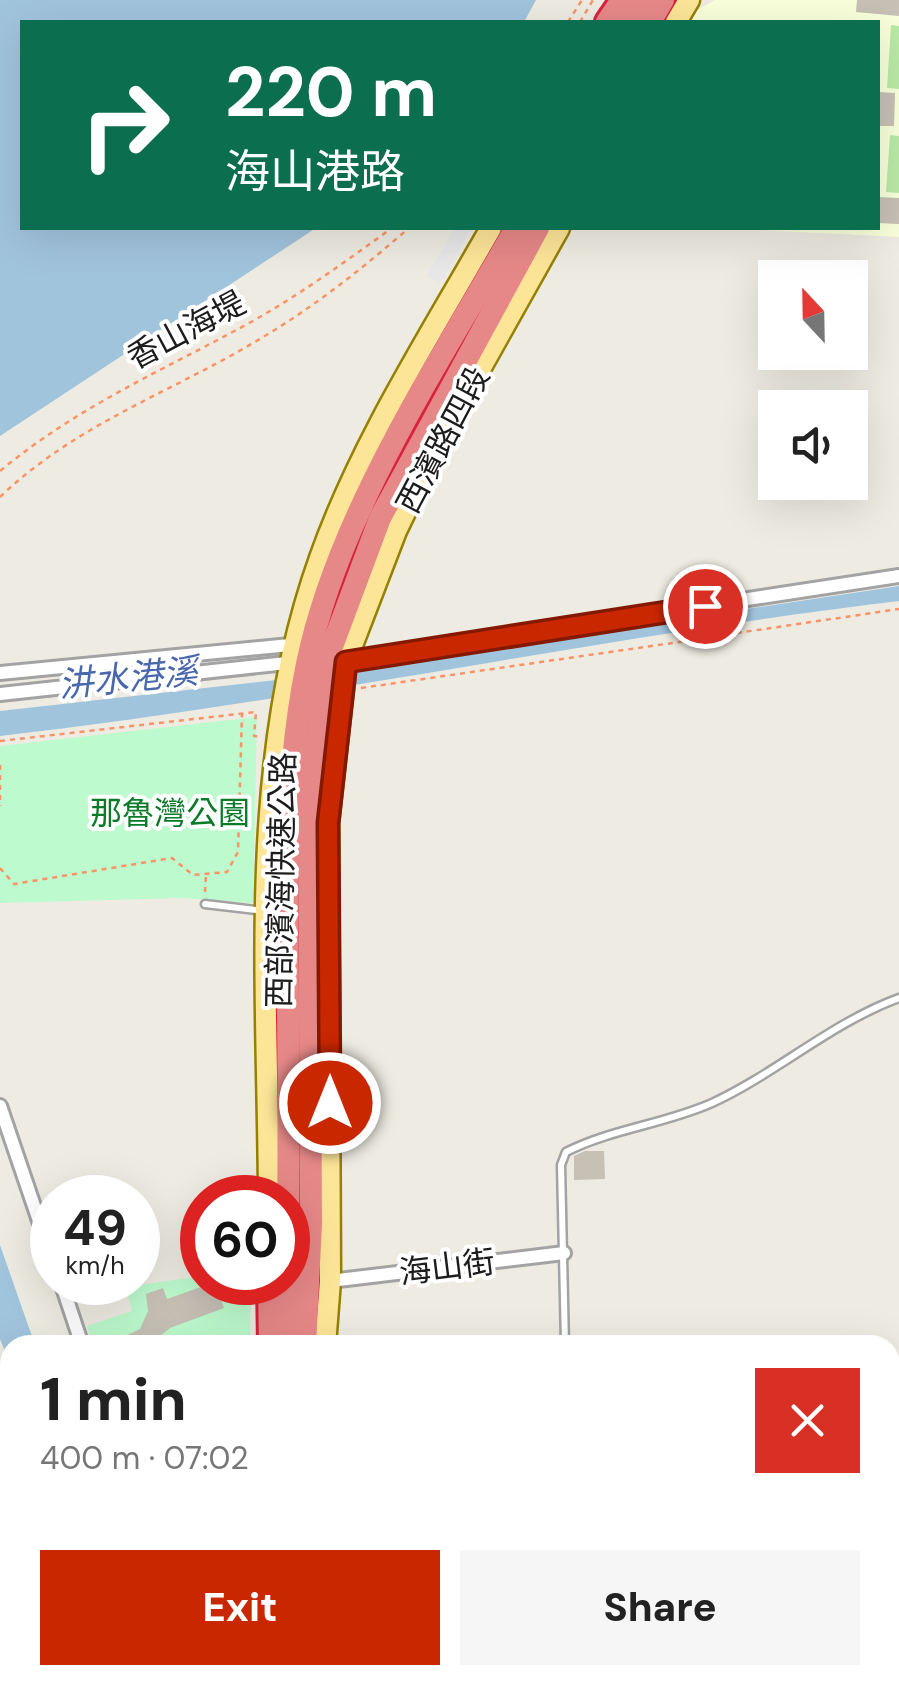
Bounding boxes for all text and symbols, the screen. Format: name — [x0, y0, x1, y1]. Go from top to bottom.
text: 220 m — [225, 47, 437, 138]
icon: right — [60, 60, 190, 190]
text: 海山港路 — [225, 142, 405, 201]
north arrow — [758, 260, 868, 370]
map controls — [758, 260, 868, 500]
street label: 香山海堤 — [120, 281, 252, 379]
street label: 西濱路四段 — [387, 359, 499, 521]
button: sound — [758, 390, 868, 500]
pin — [663, 564, 748, 649]
icon: arrive — [678, 579, 733, 634]
water label: 汫水港溪 — [56, 647, 205, 708]
street label: 西部濱海快速公路 — [258, 752, 304, 1008]
park label: 那魯灣公園 — [90, 792, 250, 834]
position arrow — [278, 1051, 382, 1155]
speed limit sign: 60 — [180, 1175, 310, 1305]
text: 49 — [63, 1195, 127, 1261]
street label: 海山街 — [397, 1240, 497, 1294]
text: km/h — [65, 1249, 125, 1282]
text: 1 min — [40, 1360, 187, 1439]
button: close — [755, 1368, 860, 1473]
text: 400 m · 07:02 — [40, 1437, 249, 1479]
button: Exit — [40, 1550, 440, 1665]
button: Share — [460, 1550, 860, 1665]

